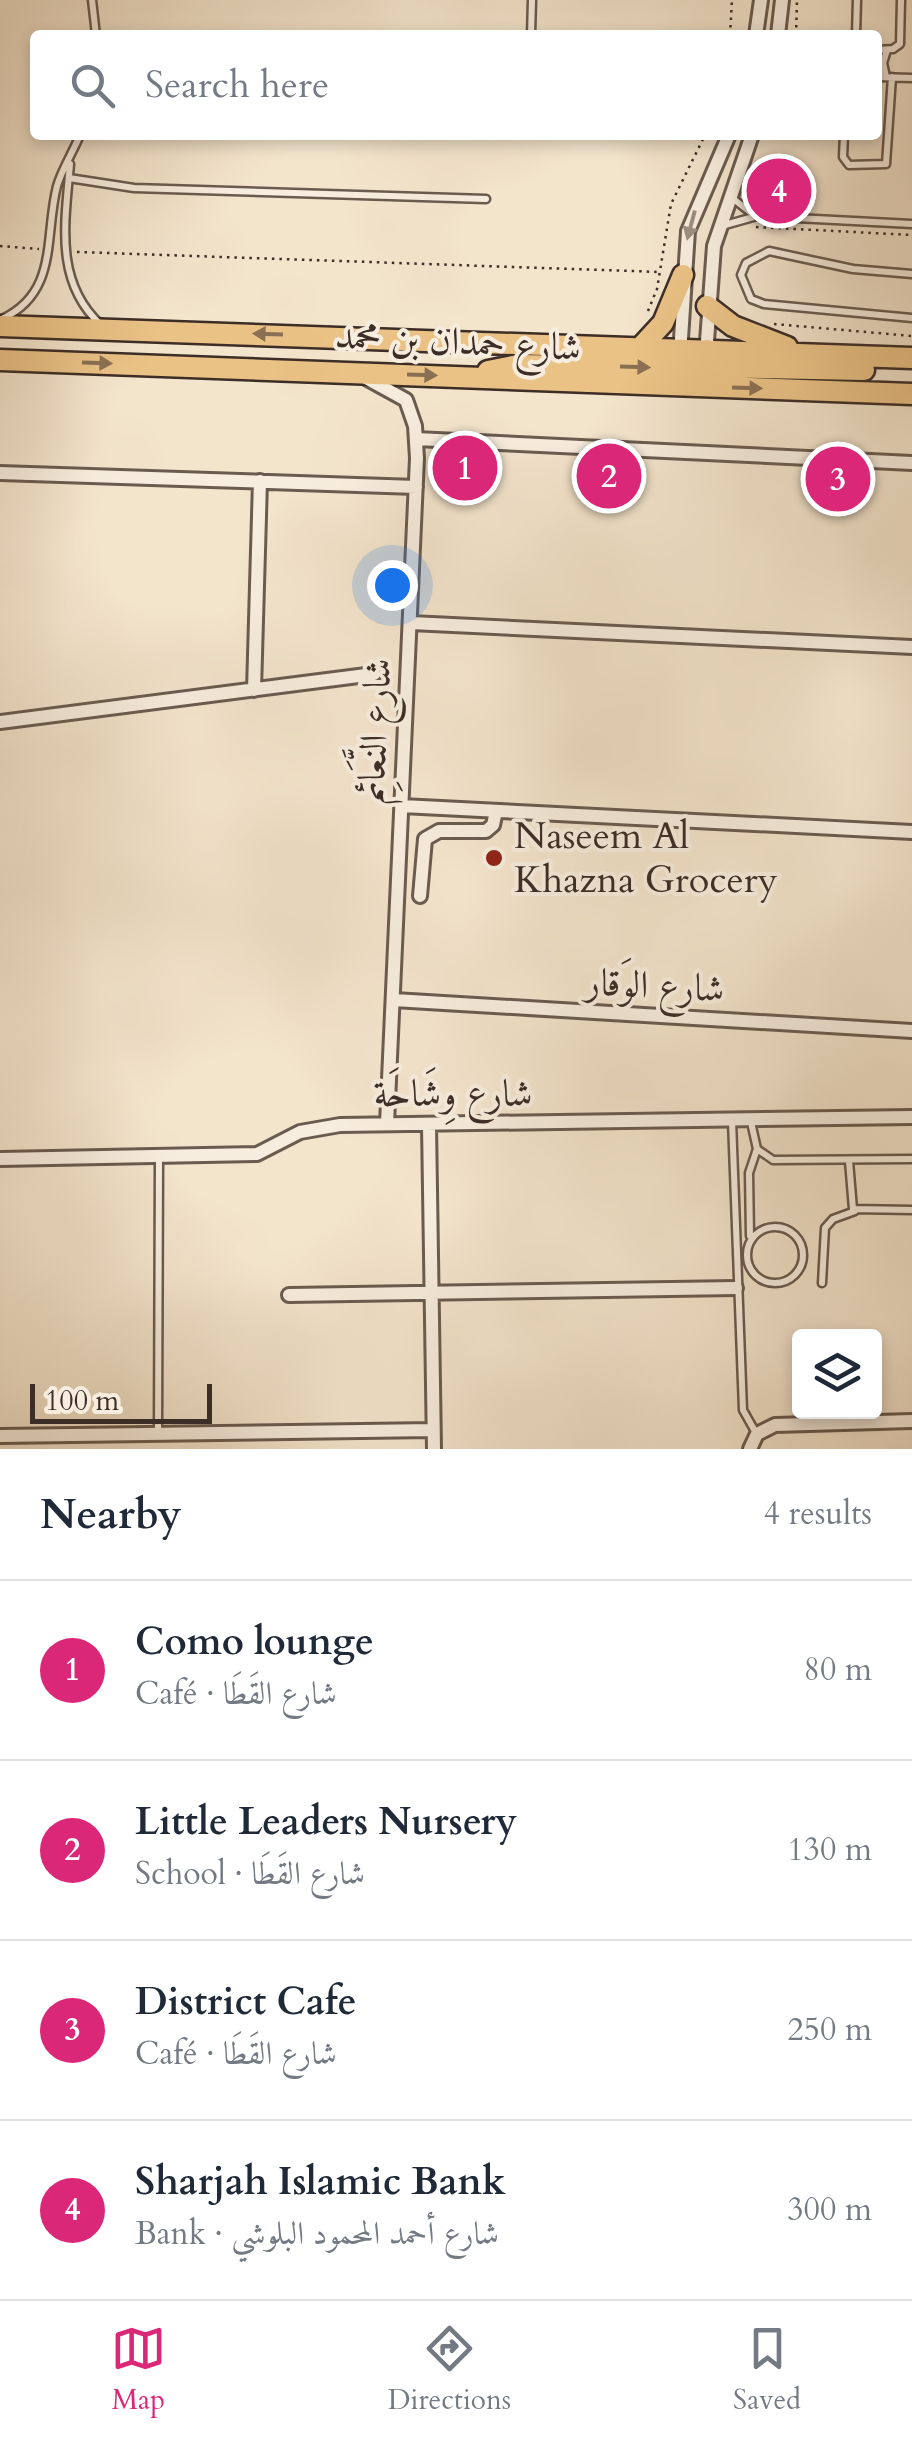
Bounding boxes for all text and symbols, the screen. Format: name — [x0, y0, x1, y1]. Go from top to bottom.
search box — [30, 30, 882, 140]
icon: search — [65, 58, 120, 113]
text: Search here — [145, 59, 329, 111]
pin: 4 — [746, 154, 812, 228]
one-way arrow — [682, 209, 698, 240]
street label: شارع حمدان بن محمد — [333, 310, 582, 378]
one-way arrow — [252, 326, 284, 342]
one-way arrow — [82, 356, 114, 372]
one-way arrow — [620, 360, 652, 376]
one-way arrow — [407, 368, 439, 384]
one-way arrow — [731, 381, 763, 397]
pin: 1 — [432, 430, 498, 506]
pin: 2 — [576, 438, 642, 514]
pin: 3 — [806, 442, 870, 516]
your location — [367, 560, 418, 611]
street label: شارع النَّعَائِم — [338, 657, 411, 805]
place label: Naseem Al Khazna Grocery — [514, 810, 778, 906]
marker: Naseem Al Khazna Grocery — [483, 847, 505, 869]
street label: شارع الوَقار — [580, 954, 726, 1020]
street label: شارع وِشَاحَة — [373, 1066, 533, 1125]
map controls — [792, 1329, 882, 1419]
button: layers — [792, 1329, 882, 1419]
scale bar — [30, 1379, 212, 1424]
text: 100 m — [45, 1382, 119, 1420]
text: Nearby — [40, 1486, 182, 1543]
text: 4 results — [764, 1492, 872, 1536]
text: Como lounge — [135, 1616, 374, 1668]
text: 1 — [64, 1648, 81, 1692]
text: 80 m — [804, 1648, 872, 1692]
text: Café · شارع القَطَا — [135, 1672, 337, 1716]
text: Little Leaders Nursery — [135, 1796, 517, 1848]
text: 2 — [64, 1828, 81, 1872]
text: 130 m — [787, 1828, 872, 1872]
text: School · شارع القَطَا — [135, 1852, 365, 1896]
text: District Cafe — [135, 1976, 357, 2028]
text: 3 — [64, 2008, 81, 2052]
text: 250 m — [787, 2008, 872, 2052]
text: Café · شارع القَطَا — [135, 2032, 337, 2076]
text: Sharjah Islamic Bank — [135, 2156, 506, 2208]
text: 4 — [64, 2188, 81, 2232]
text: 300 m — [787, 2188, 872, 2232]
text: Bank · شارع أحمد المحمود البلوشي — [135, 2212, 499, 2256]
tab: Map — [111, 2321, 166, 2419]
tab: Directions — [388, 2321, 511, 2419]
tab: Saved — [733, 2321, 801, 2419]

